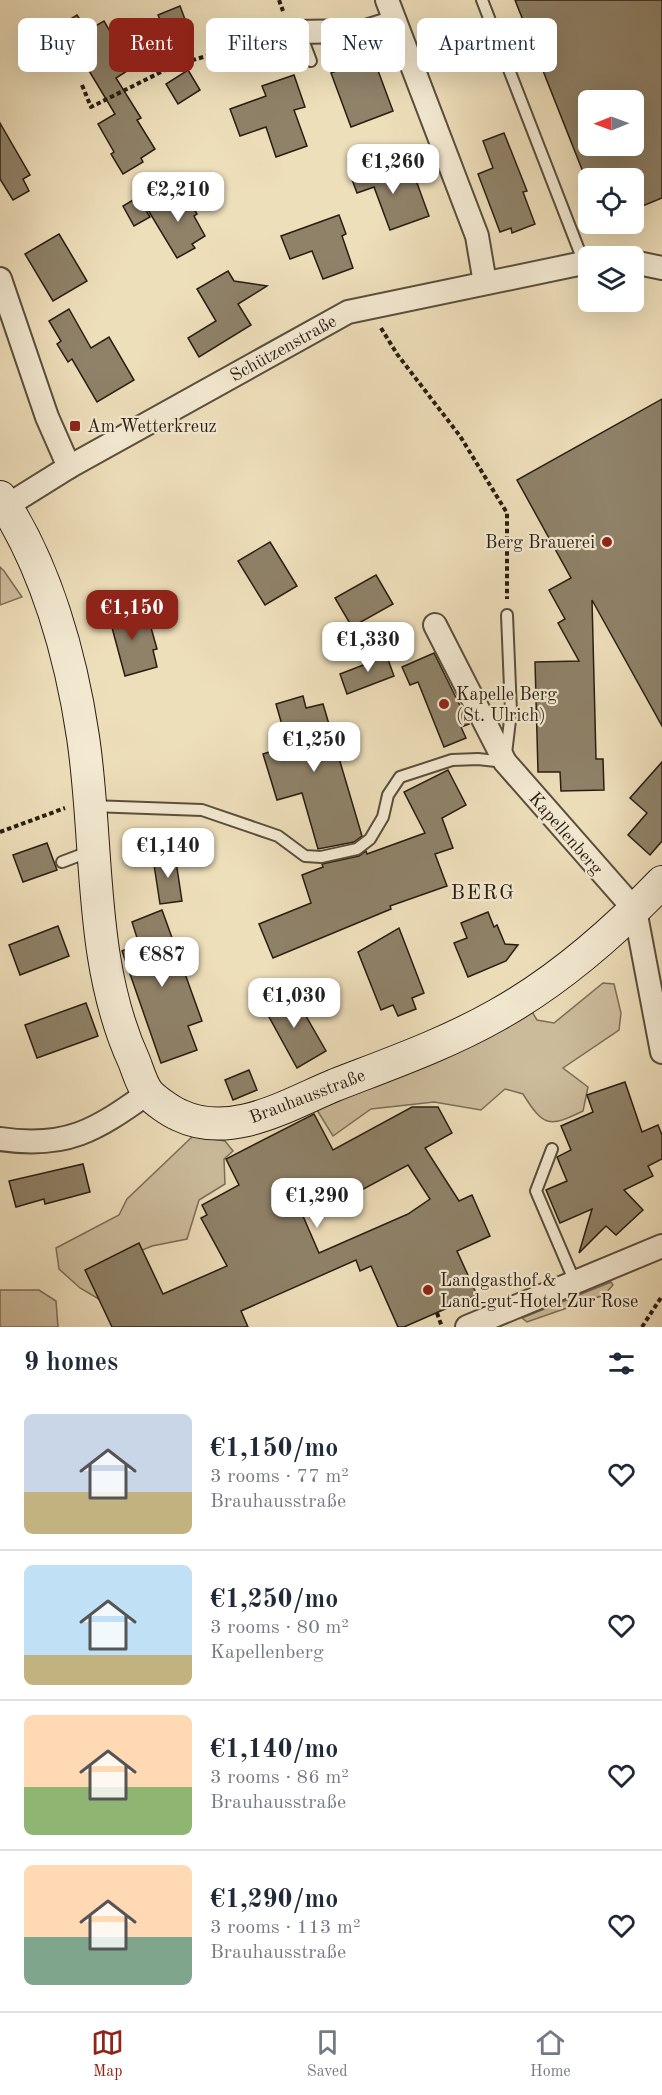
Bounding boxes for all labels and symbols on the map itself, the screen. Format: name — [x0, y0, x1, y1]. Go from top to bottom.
north arrow — [578, 90, 644, 156]
pin: €1,260 — [344, 144, 442, 195]
pin: €2,210 — [129, 172, 227, 223]
street label: Schützenstraße — [227, 312, 340, 386]
place label: Am Wetterkreuz — [87, 418, 217, 436]
marker: Am Wetterkreuz — [68, 419, 82, 433]
place label: Berg Brauerei — [485, 534, 595, 552]
marker: Berg Brauerei — [600, 535, 614, 549]
pin: €1,150 — [83, 590, 181, 641]
pin: €1,330 — [319, 622, 417, 673]
place label: Kapelle Berg (St. Ulrich) — [456, 686, 557, 725]
marker: Kapelle Berg (St. Ulrich) — [437, 697, 451, 711]
pin: €1,250 — [265, 722, 363, 773]
street label: Kapellenberg — [525, 789, 606, 878]
pin: €1,140 — [119, 828, 217, 879]
district label: BERG — [450, 883, 516, 904]
pin: €887 — [126, 937, 198, 988]
pin: €1,030 — [245, 978, 343, 1029]
street label: Brauhausstraße — [247, 1067, 368, 1127]
pin: €1,290 — [268, 1178, 366, 1229]
place label: Landgasthof & Land-gut-Hotel Zur Rose — [440, 1272, 638, 1311]
marker: Landgasthof & Land-gut-Hotel Zur Rose — [421, 1283, 435, 1297]

